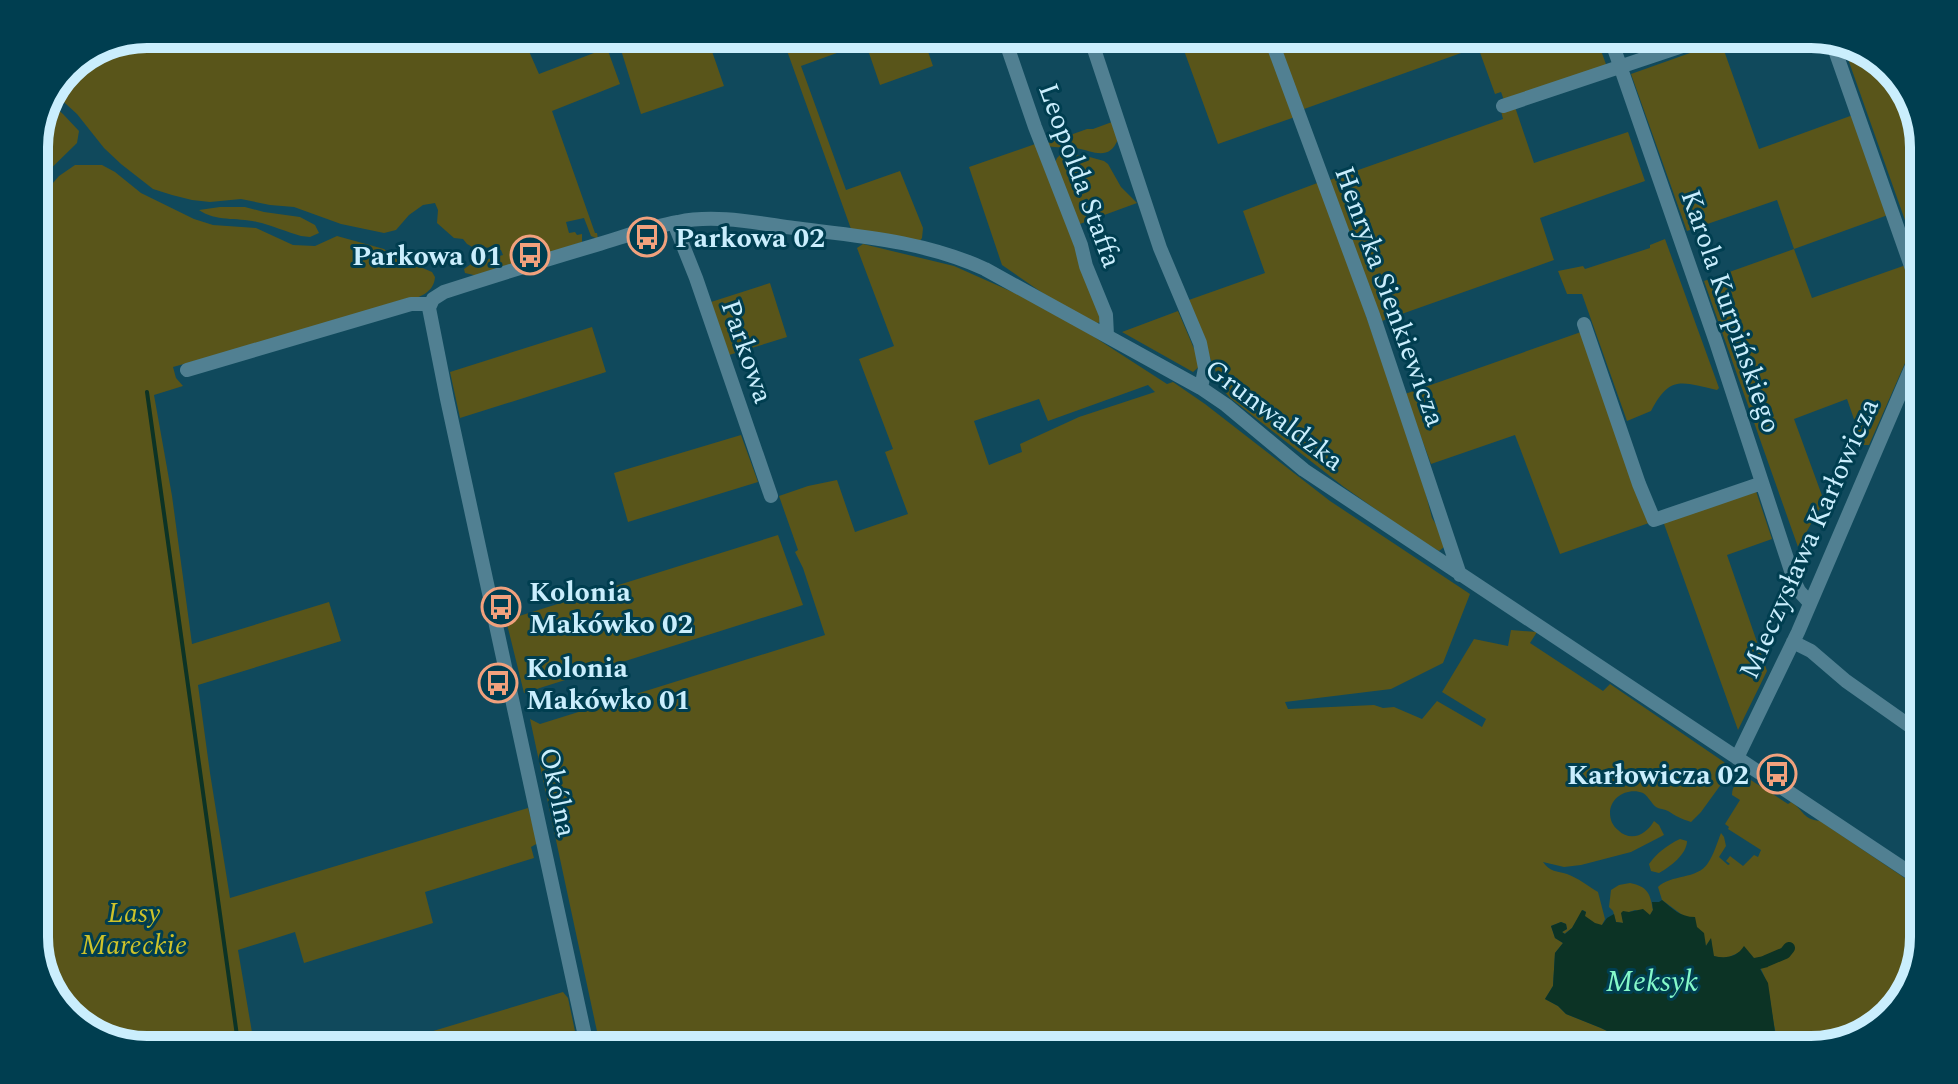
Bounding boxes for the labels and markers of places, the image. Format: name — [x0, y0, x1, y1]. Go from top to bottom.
bus stop icon: Parkowa 02 — [626, 216, 668, 258]
place label: Parkowa 02 — [675, 217, 825, 260]
bus stop icon: Parkowa 01 — [509, 234, 551, 276]
place label: Parkowa 01 — [352, 235, 502, 278]
place label: Kolonia Makówko 02 — [529, 571, 693, 646]
bus stop icon: Kolonia Makówko 02 — [480, 586, 522, 628]
place label: Kolonia Makówko 01 — [526, 647, 690, 722]
bus stop icon: Kolonia Makówko 01 — [477, 662, 519, 704]
bus stop icon: Karłowicza 02 — [1756, 753, 1798, 795]
place label: Karłowicza 02 — [1567, 754, 1749, 797]

